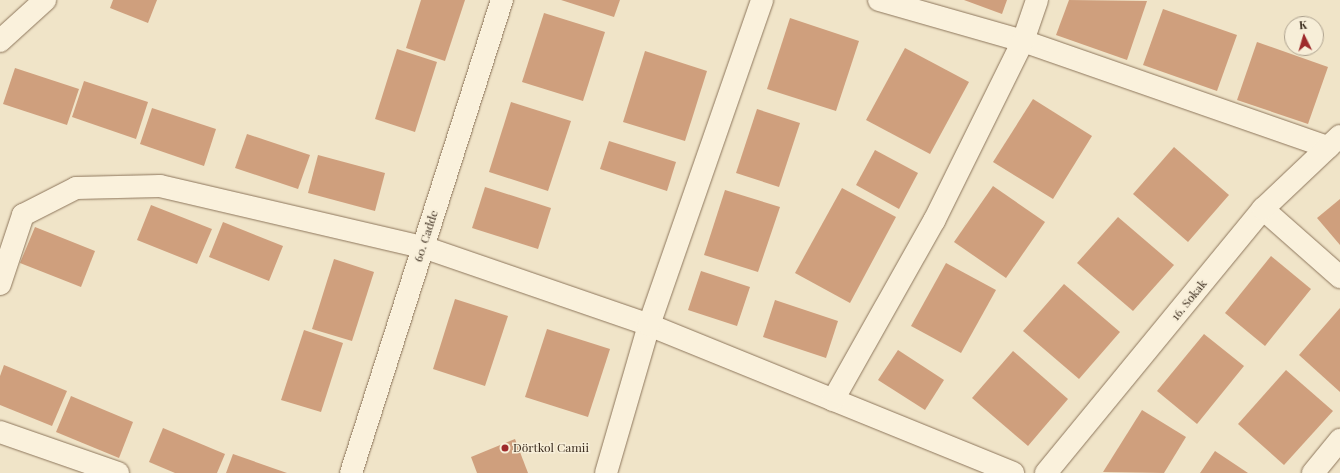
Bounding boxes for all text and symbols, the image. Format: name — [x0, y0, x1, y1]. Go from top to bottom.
north arrow — [1284, 16, 1324, 56]
text: K — [1298, 17, 1308, 32]
street label: 60. Cadde — [411, 208, 441, 264]
street label: 16. Sokak — [1168, 277, 1210, 323]
place label: Dörtkol Camii — [513, 441, 589, 455]
marker: Dörtkol Camii — [500, 443, 510, 453]

